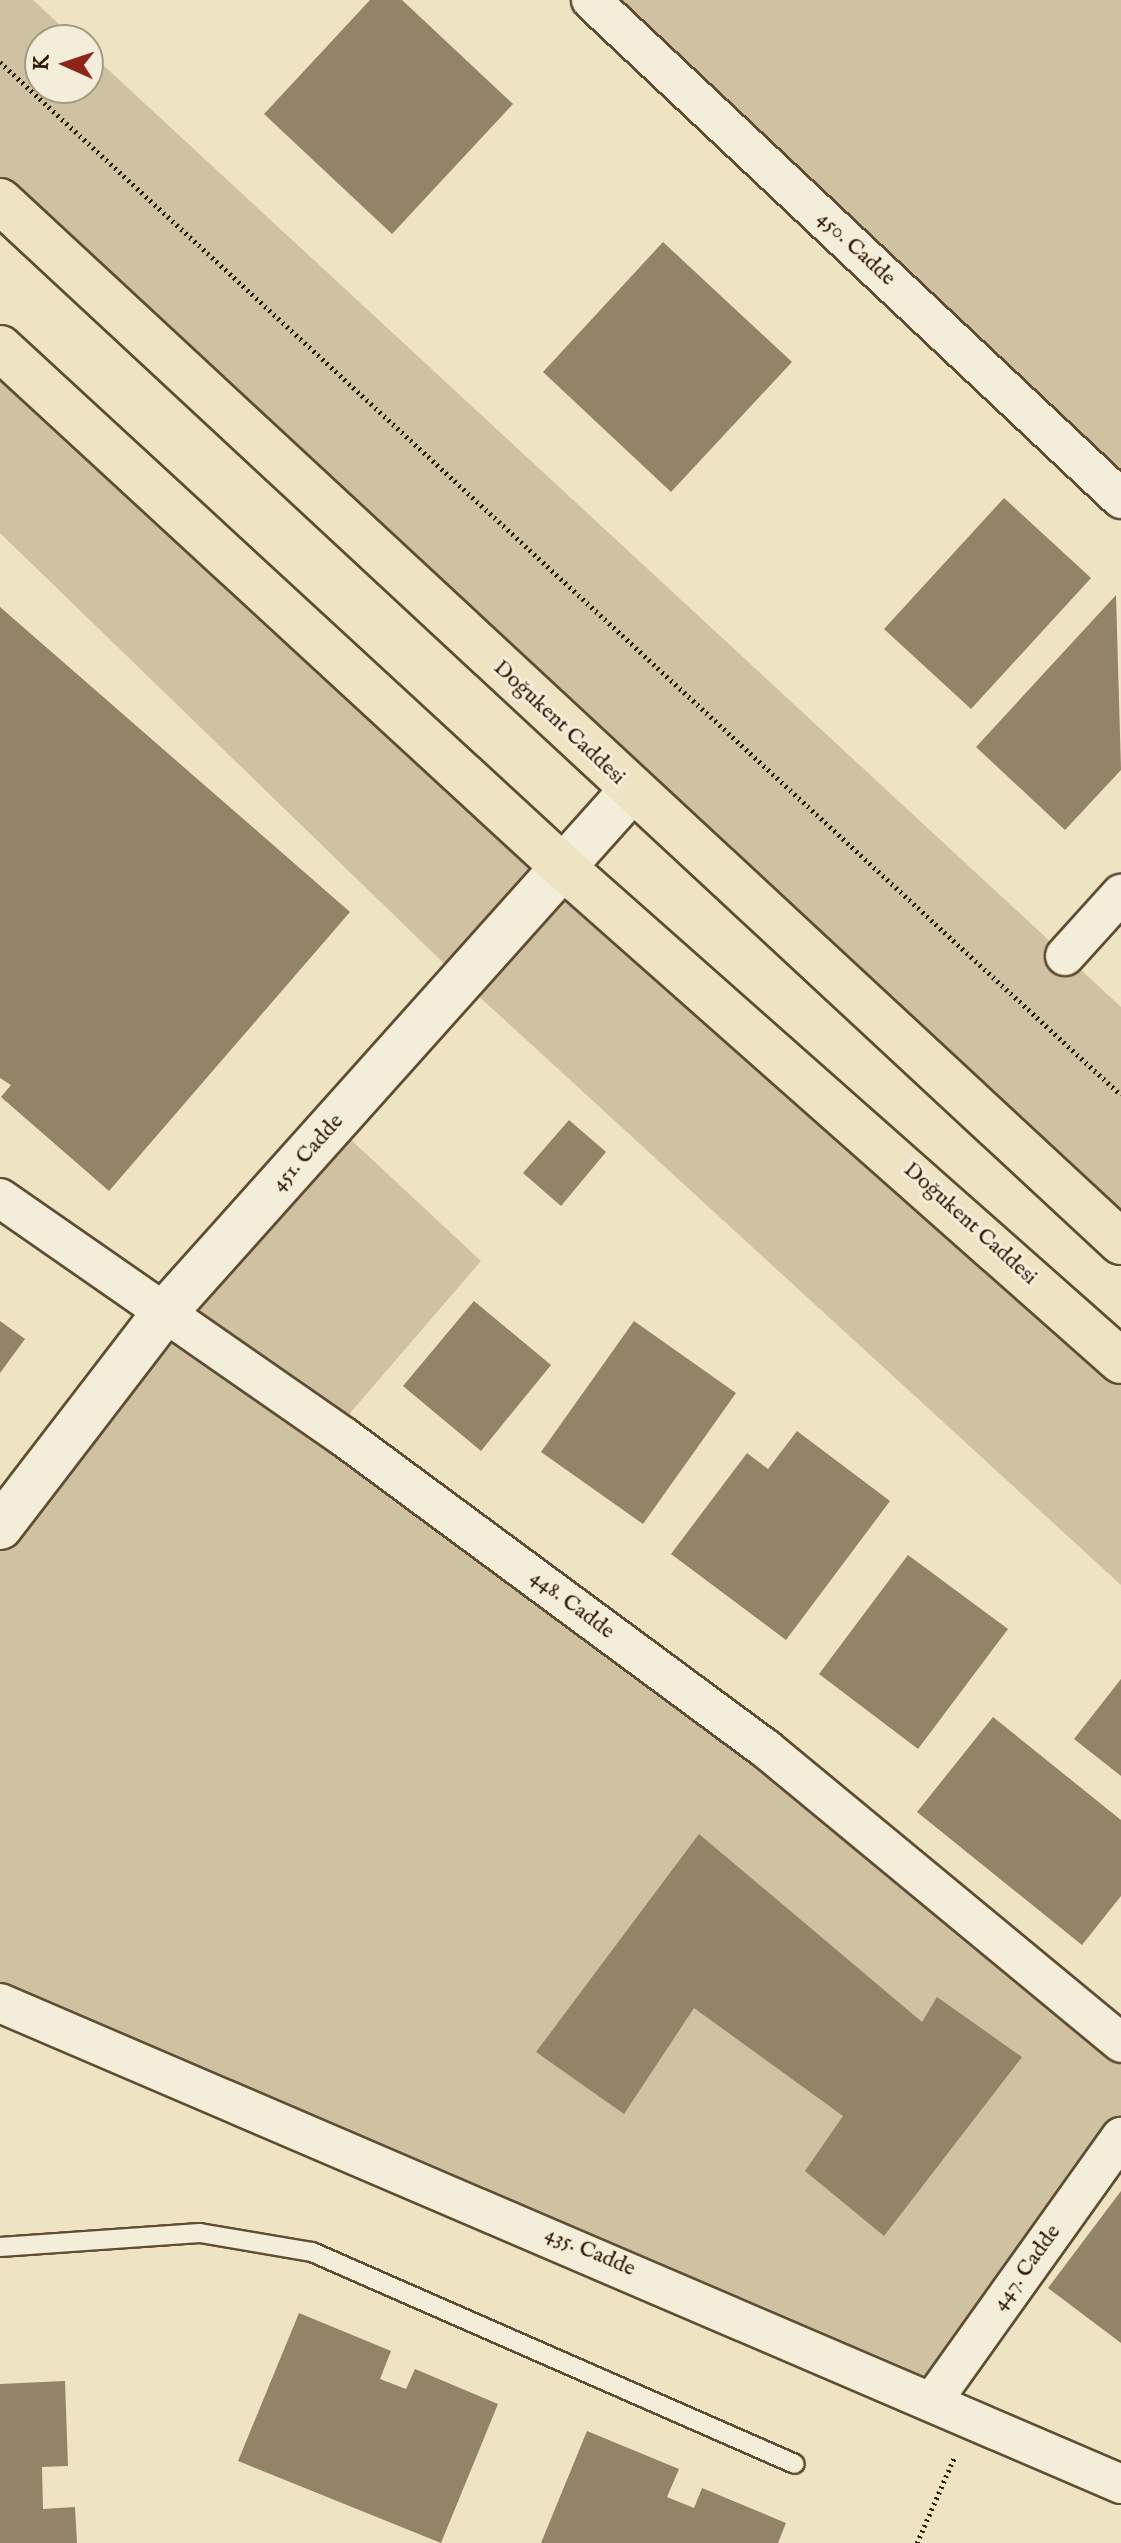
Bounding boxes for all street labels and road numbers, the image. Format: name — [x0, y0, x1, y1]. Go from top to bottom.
street label: 450. Cadde — [811, 206, 901, 292]
street label: Doğukent Caddesi — [487, 655, 631, 791]
street label: 451. Cadde — [266, 1109, 350, 1197]
street label: Doğukent Caddesi — [898, 1157, 1042, 1291]
street label: 448. Cadde — [525, 1565, 619, 1645]
street label: 447. Cadde — [987, 2220, 1067, 2316]
street label: 435. Cadde — [541, 2221, 639, 2283]

